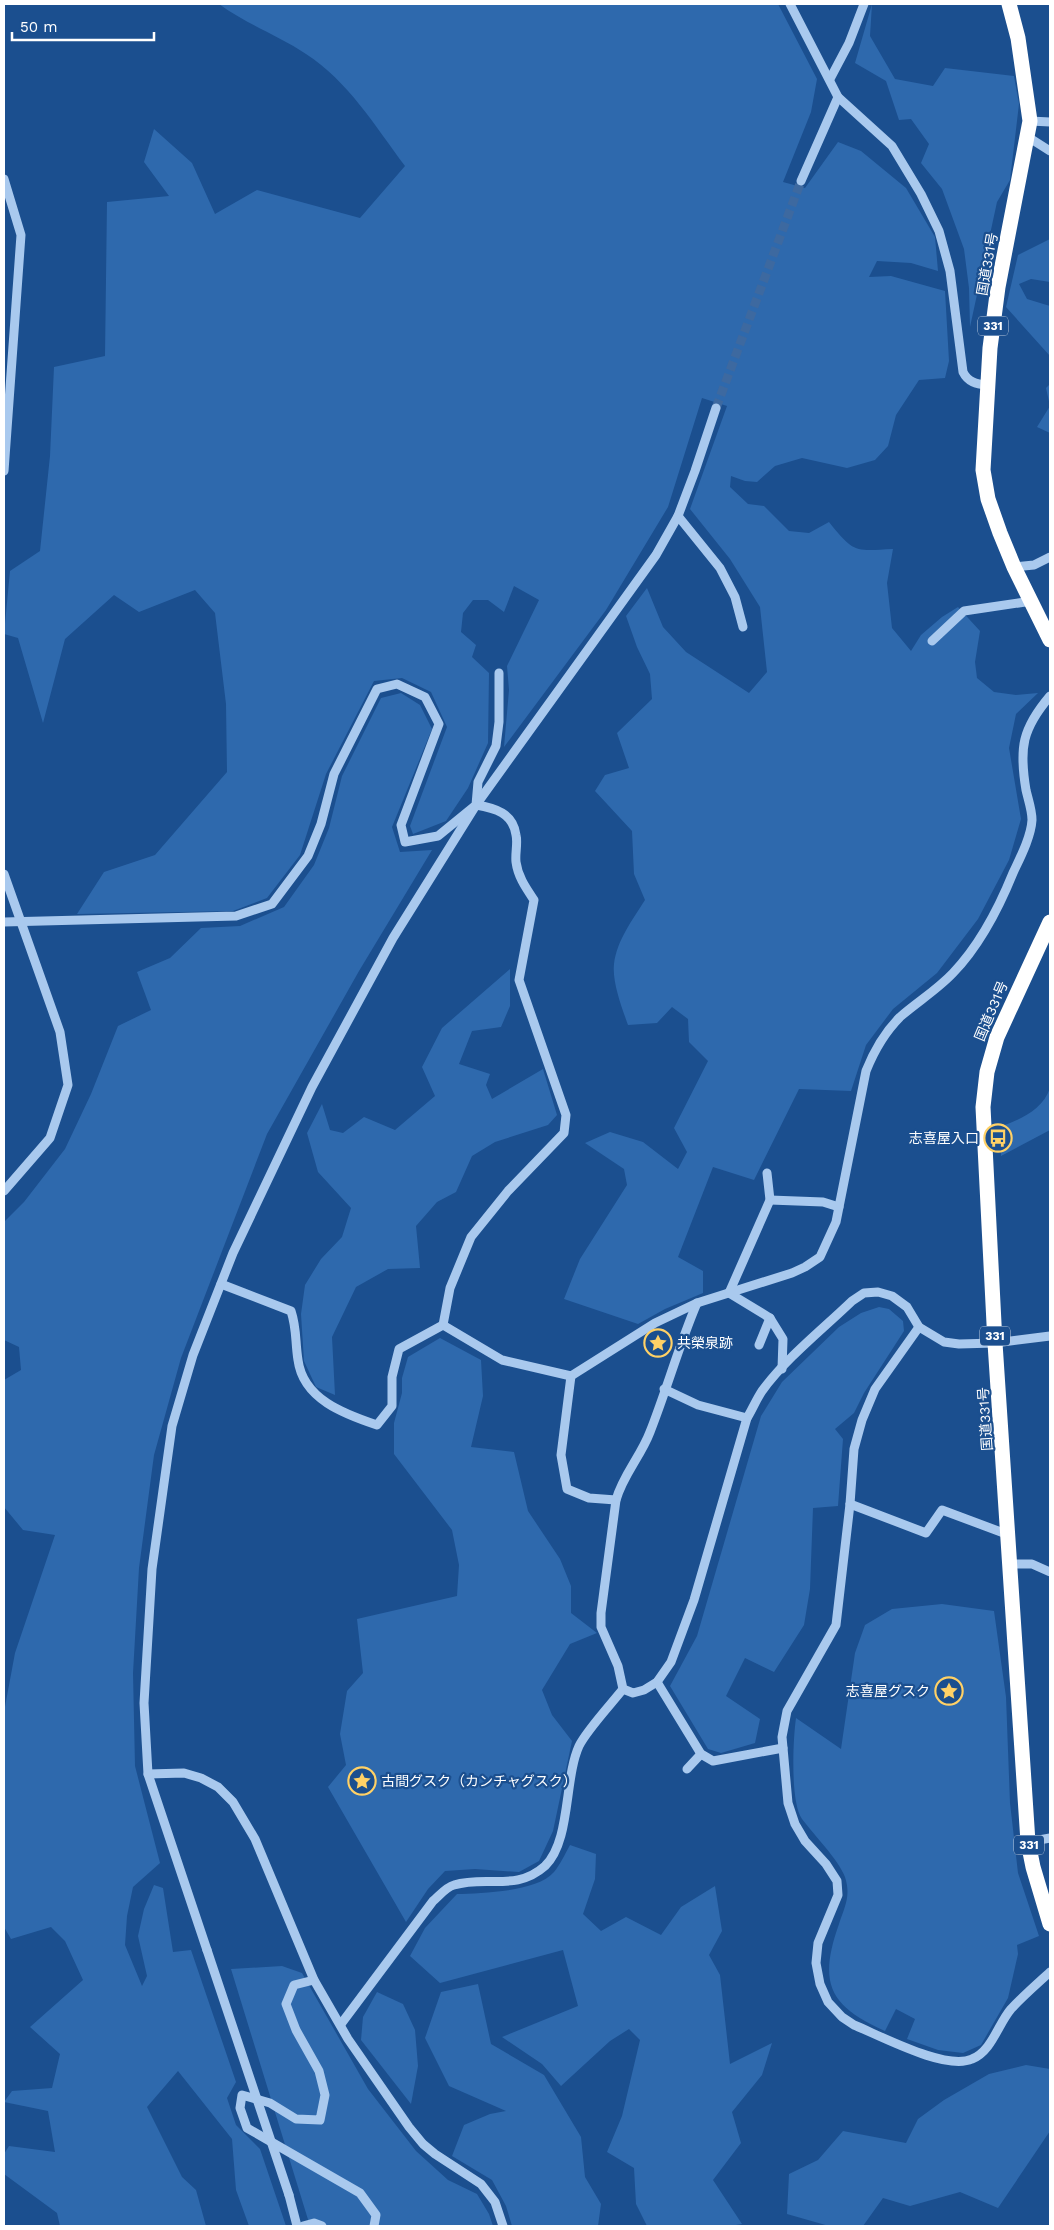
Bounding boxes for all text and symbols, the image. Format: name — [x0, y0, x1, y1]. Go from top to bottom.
scale bar — [12, 10, 155, 42]
text: 50 m — [20, 18, 57, 36]
street label: 国道331号 — [974, 231, 1000, 297]
road number: 331 — [978, 316, 1008, 336]
street label: 国道331号 — [971, 979, 1011, 1043]
bus stop icon: 志喜屋入口 — [983, 1123, 1013, 1153]
place label: 志喜屋入口 — [909, 1130, 979, 1146]
road number: 331 — [980, 1326, 1010, 1345]
place icon: 共榮泉跡 — [643, 1328, 673, 1358]
place label: 共榮泉跡 — [677, 1335, 733, 1351]
street label: 国道331号 — [975, 1387, 995, 1451]
place icon: 志喜屋グスク — [934, 1676, 964, 1706]
place label: 志喜屋グスク — [846, 1683, 930, 1699]
place icon: 古間グスク（カンチャグスク） — [347, 1766, 377, 1796]
place label: 古間グスク（カンチャグスク） — [381, 1773, 577, 1789]
road number: 331 — [1014, 1836, 1044, 1854]

